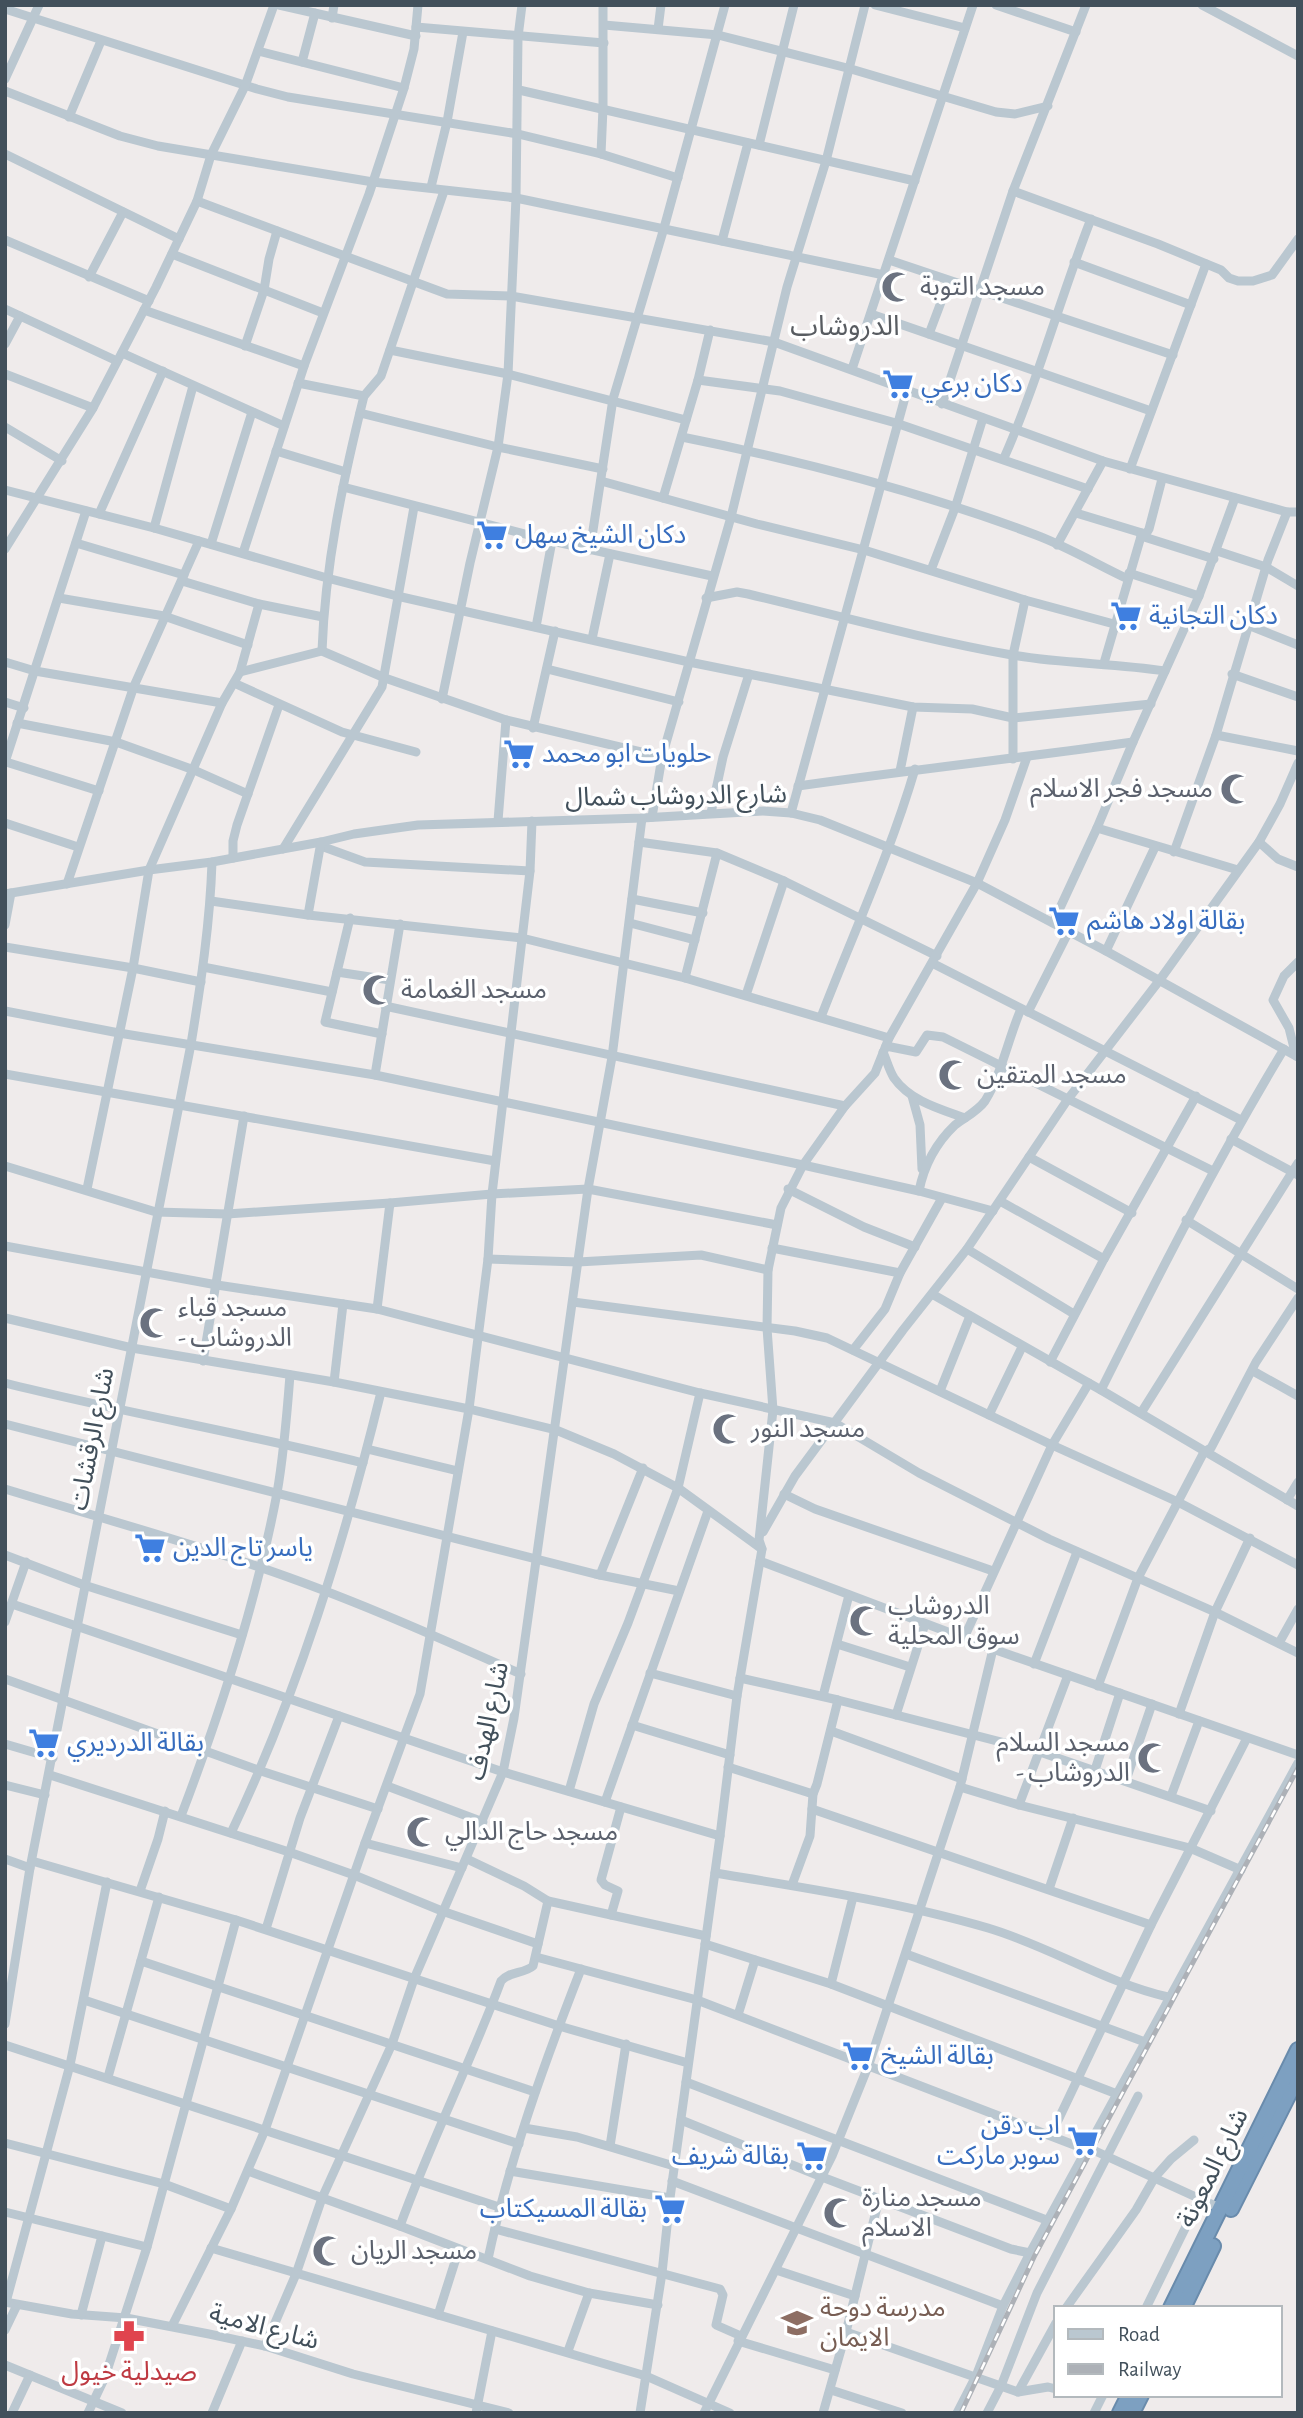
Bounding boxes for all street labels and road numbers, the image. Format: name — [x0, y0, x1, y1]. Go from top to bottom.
street label: شارع الدروشاب شمال — [565, 781, 787, 816]
street label: شارع الرقشات — [65, 1366, 123, 1513]
street label: شارع الهدف — [463, 1659, 518, 1784]
street label: شارع المعونة — [1173, 2105, 1257, 2234]
street label: شارع الامية — [205, 2300, 322, 2359]

